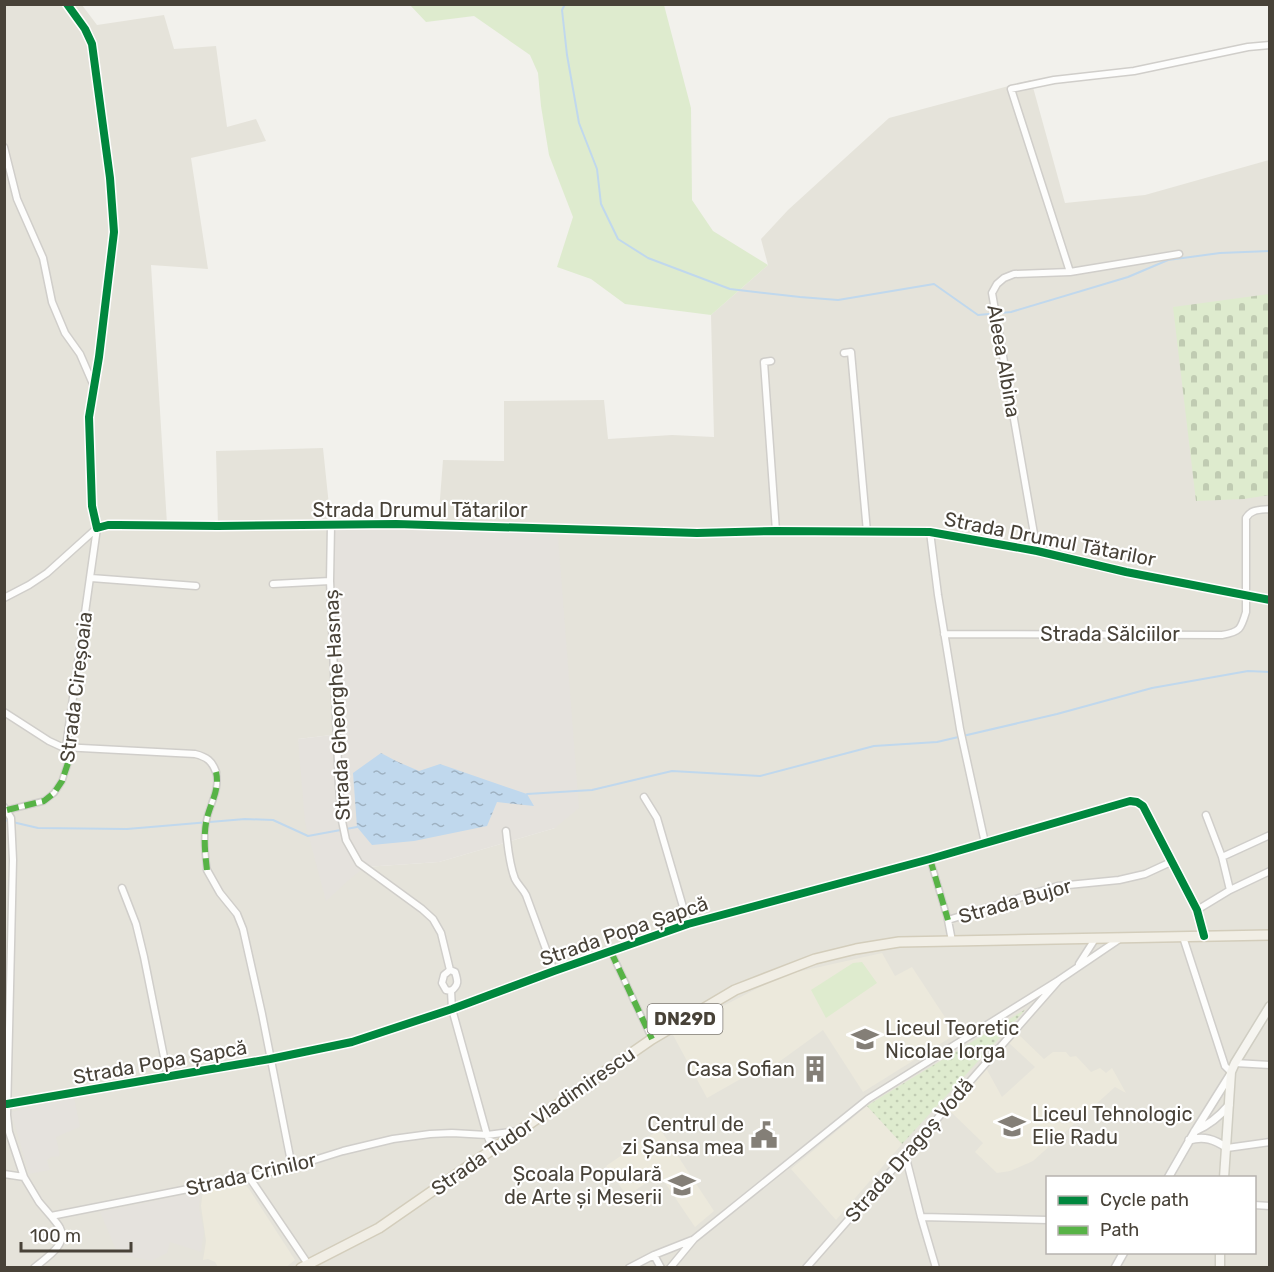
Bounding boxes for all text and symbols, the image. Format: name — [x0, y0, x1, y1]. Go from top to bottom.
street label: Aleea Albina — [982, 303, 1026, 419]
street label: Strada Drumul Tătarilor — [313, 498, 528, 522]
street label: Strada Drumul Tătarilor — [942, 507, 1158, 571]
street label: Strada Gheorghe Hasnaș — [319, 589, 355, 821]
street label: Strada Cireșoaia — [55, 610, 97, 764]
street label: Strada Sălciilor — [1040, 622, 1180, 646]
street label: Strada Bujor — [956, 873, 1075, 929]
street label: Strada Popa Șapcă — [537, 891, 711, 971]
road number: DN29D — [648, 1004, 722, 1034]
place label: Liceul Teoretic Nicolae Iorga — [885, 1016, 1019, 1063]
school or university icon: Liceul Teoretic Nicolae Iorga — [850, 1024, 880, 1054]
street label: Strada Popa Șapcă — [71, 1035, 249, 1089]
street label: Strada Tudor Vladimirescu — [426, 1041, 640, 1201]
building icon: Casa Sofian — [800, 1054, 830, 1084]
place label: Casa Sofian — [687, 1057, 795, 1081]
street label: Strada Dragoș Vodă — [840, 1073, 978, 1227]
place label: Liceul Tehnologic Elie Radu — [1032, 1102, 1192, 1149]
school or university icon: Liceul Tehnologic Elie Radu — [997, 1111, 1027, 1141]
place label: Centrul de zi Șansa mea — [622, 1112, 744, 1159]
public building icon: Centrul de zi Șansa mea — [749, 1120, 779, 1150]
street label: Strada Crinilor — [183, 1147, 319, 1201]
place label: Școala Populară de Arte și Meserii — [504, 1162, 662, 1209]
school or university icon: Școala Populară de Arte și Meserii — [667, 1170, 697, 1200]
legend — [1046, 1176, 1256, 1254]
text: Cycle path — [1100, 1189, 1189, 1211]
scale bar — [21, 1215, 130, 1253]
text: Path — [1100, 1219, 1139, 1241]
text: 100 m — [30, 1225, 81, 1247]

